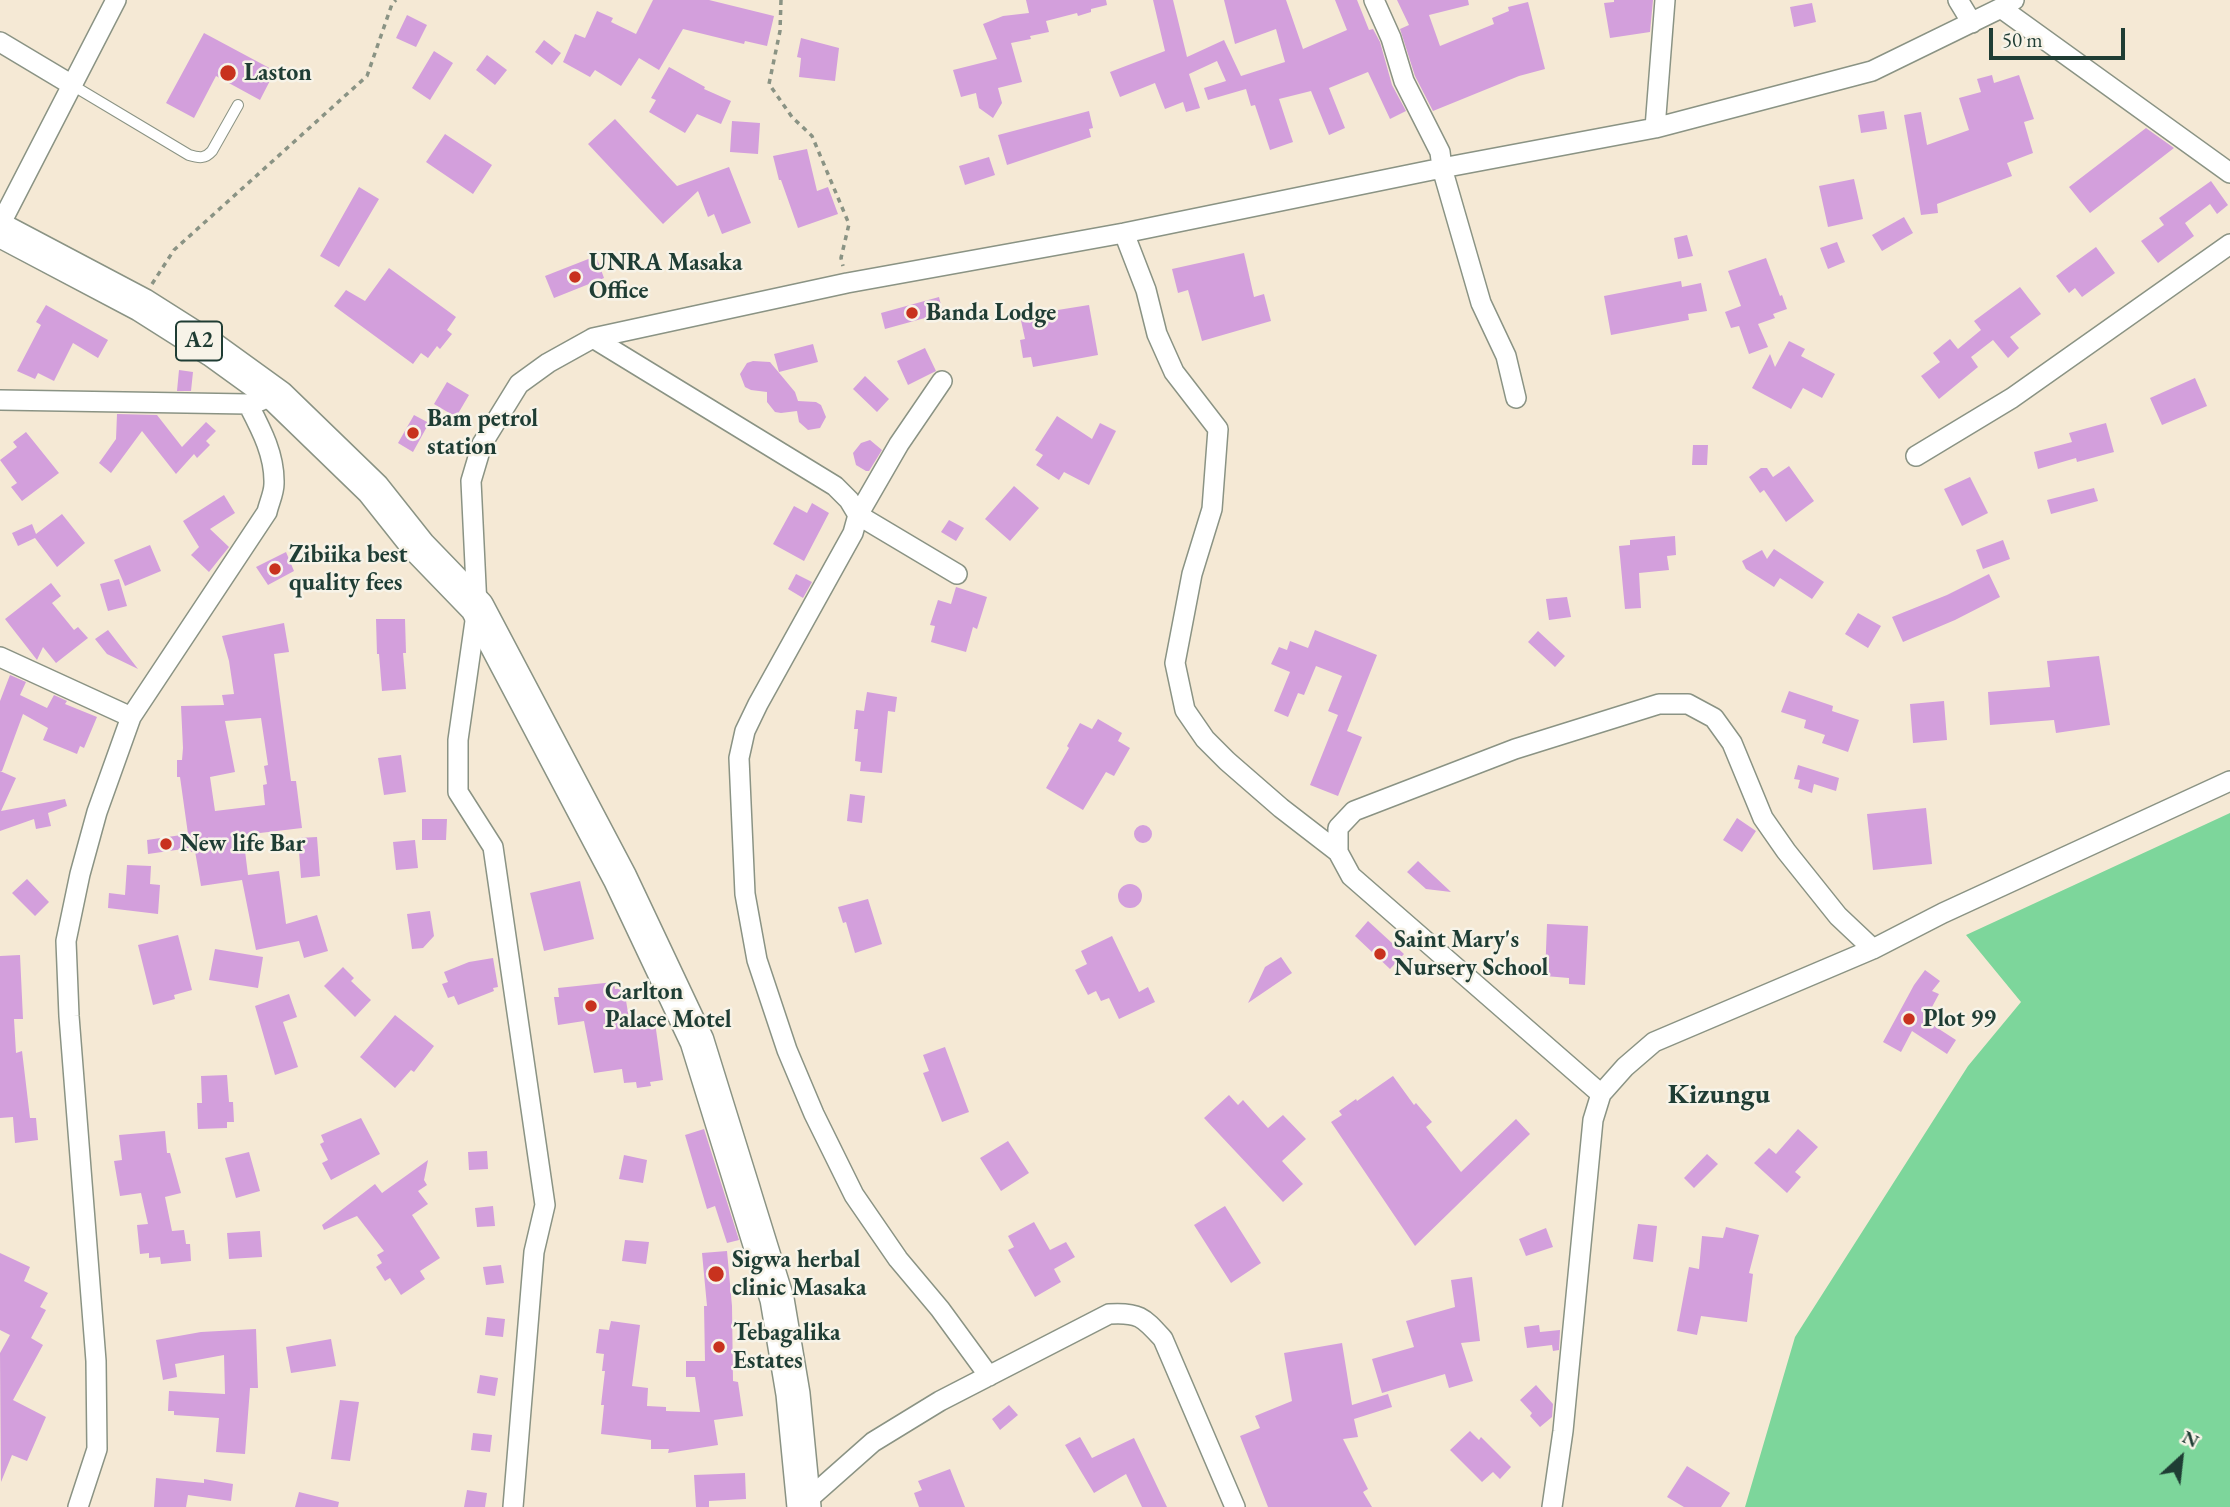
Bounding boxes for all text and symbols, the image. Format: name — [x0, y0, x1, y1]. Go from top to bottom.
scale bar — [1992, 14, 2128, 58]
text: 50 m — [2002, 26, 2043, 53]
place label: Laston — [244, 59, 312, 87]
marker: Laston — [218, 63, 238, 83]
place label: UNRA Masaka Office — [589, 249, 742, 305]
marker: UNRA Masaka Office — [567, 269, 583, 285]
place label: Banda Lodge — [926, 299, 1056, 327]
marker: Banda Lodge — [904, 305, 920, 321]
road number: A2 — [176, 322, 222, 360]
place label: Bam petrol station — [427, 405, 538, 461]
marker: Bam petrol station — [405, 425, 421, 441]
place label: Zibiika best quality fees — [289, 541, 408, 597]
marker: Zibiika best quality fees — [267, 561, 283, 577]
place label: New life Bar — [180, 830, 305, 858]
marker: New life Bar — [158, 836, 174, 852]
place label: Saint Mary's Nursery School — [1394, 926, 1548, 982]
marker: Saint Mary's Nursery School — [1372, 946, 1388, 962]
place label: Carlton Palace Motel — [605, 978, 732, 1034]
marker: Carlton Palace Motel — [583, 998, 599, 1014]
place label: Plot 99 — [1923, 1005, 1996, 1033]
marker: Plot 99 — [1901, 1011, 1917, 1027]
district label: Kizungu — [1668, 1078, 1770, 1112]
place label: Sigwa herbal clinic Masaka — [732, 1246, 867, 1302]
marker: Sigwa herbal clinic Masaka — [706, 1264, 726, 1284]
place label: Tebagalika Estates — [733, 1319, 841, 1375]
marker: Tebagalika Estates — [711, 1339, 727, 1355]
north arrow — [2146, 1423, 2216, 1493]
text: N — [2178, 1424, 2203, 1453]

